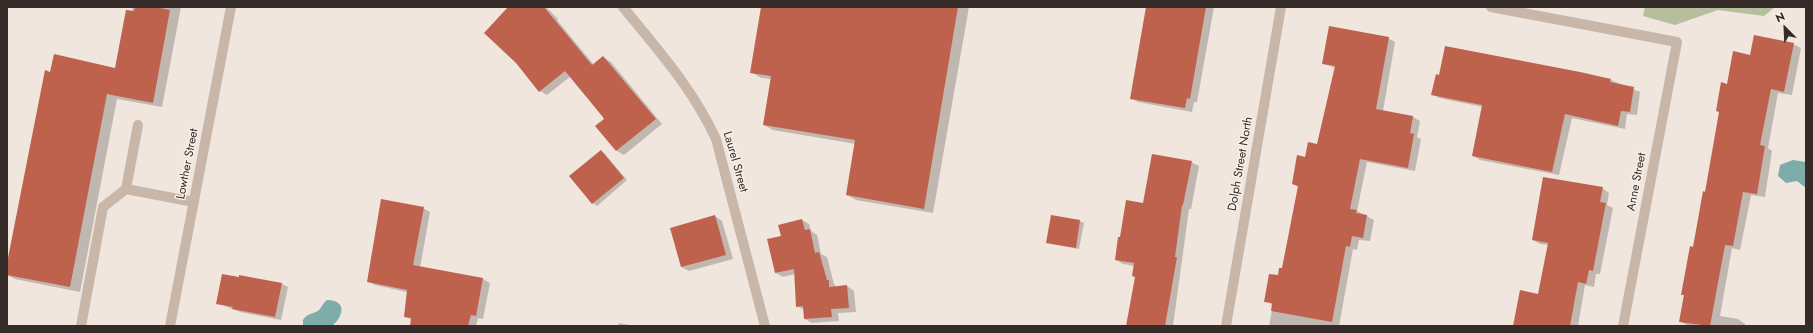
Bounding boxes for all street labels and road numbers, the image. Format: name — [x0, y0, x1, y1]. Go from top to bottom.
street label: Dolph Street North — [1226, 116, 1256, 212]
street label: Lowther Street — [174, 127, 202, 201]
street label: Laurel Street — [719, 130, 751, 194]
street label: Anne Street — [1624, 152, 1650, 212]

